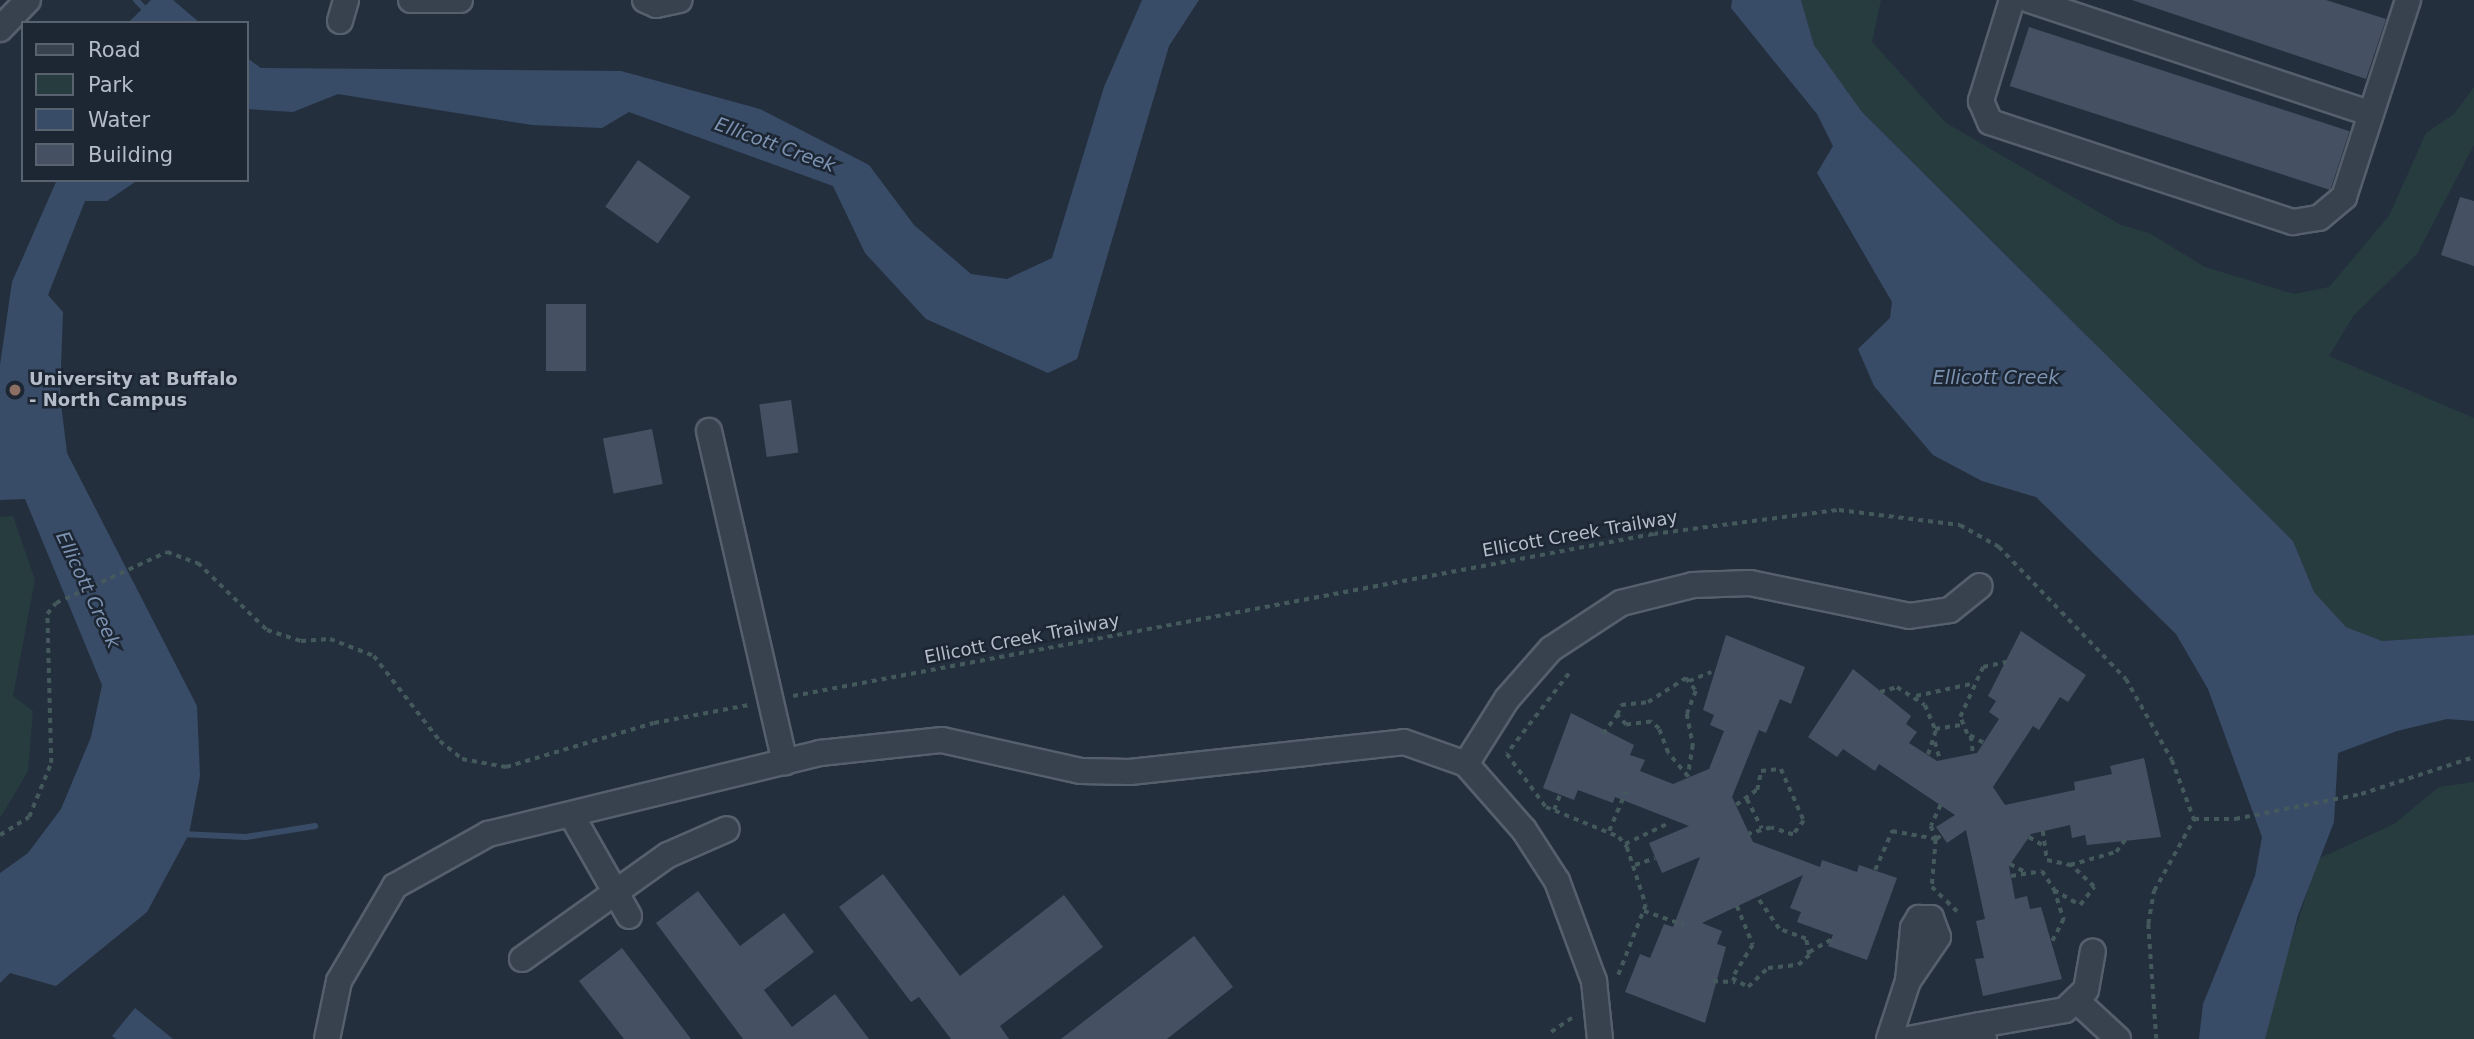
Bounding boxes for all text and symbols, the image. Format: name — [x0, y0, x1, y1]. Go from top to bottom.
legend — [21, 21, 248, 182]
text: Road — [88, 38, 141, 62]
text: Park — [88, 73, 133, 97]
text: Water — [88, 108, 150, 132]
water label: Ellicott Creek — [712, 113, 838, 177]
text: Building — [88, 143, 173, 167]
water label: Ellicott Creek — [1933, 367, 2059, 389]
place label: University at Buffalo - North Campus — [29, 369, 238, 412]
marker: University at Buffalo - North Campus — [7, 382, 23, 398]
street label: Ellicott Creek Trailway — [1481, 506, 1679, 562]
water label: Ellicott Creek — [51, 528, 125, 652]
street label: Ellicott Creek Trailway — [923, 609, 1121, 669]

